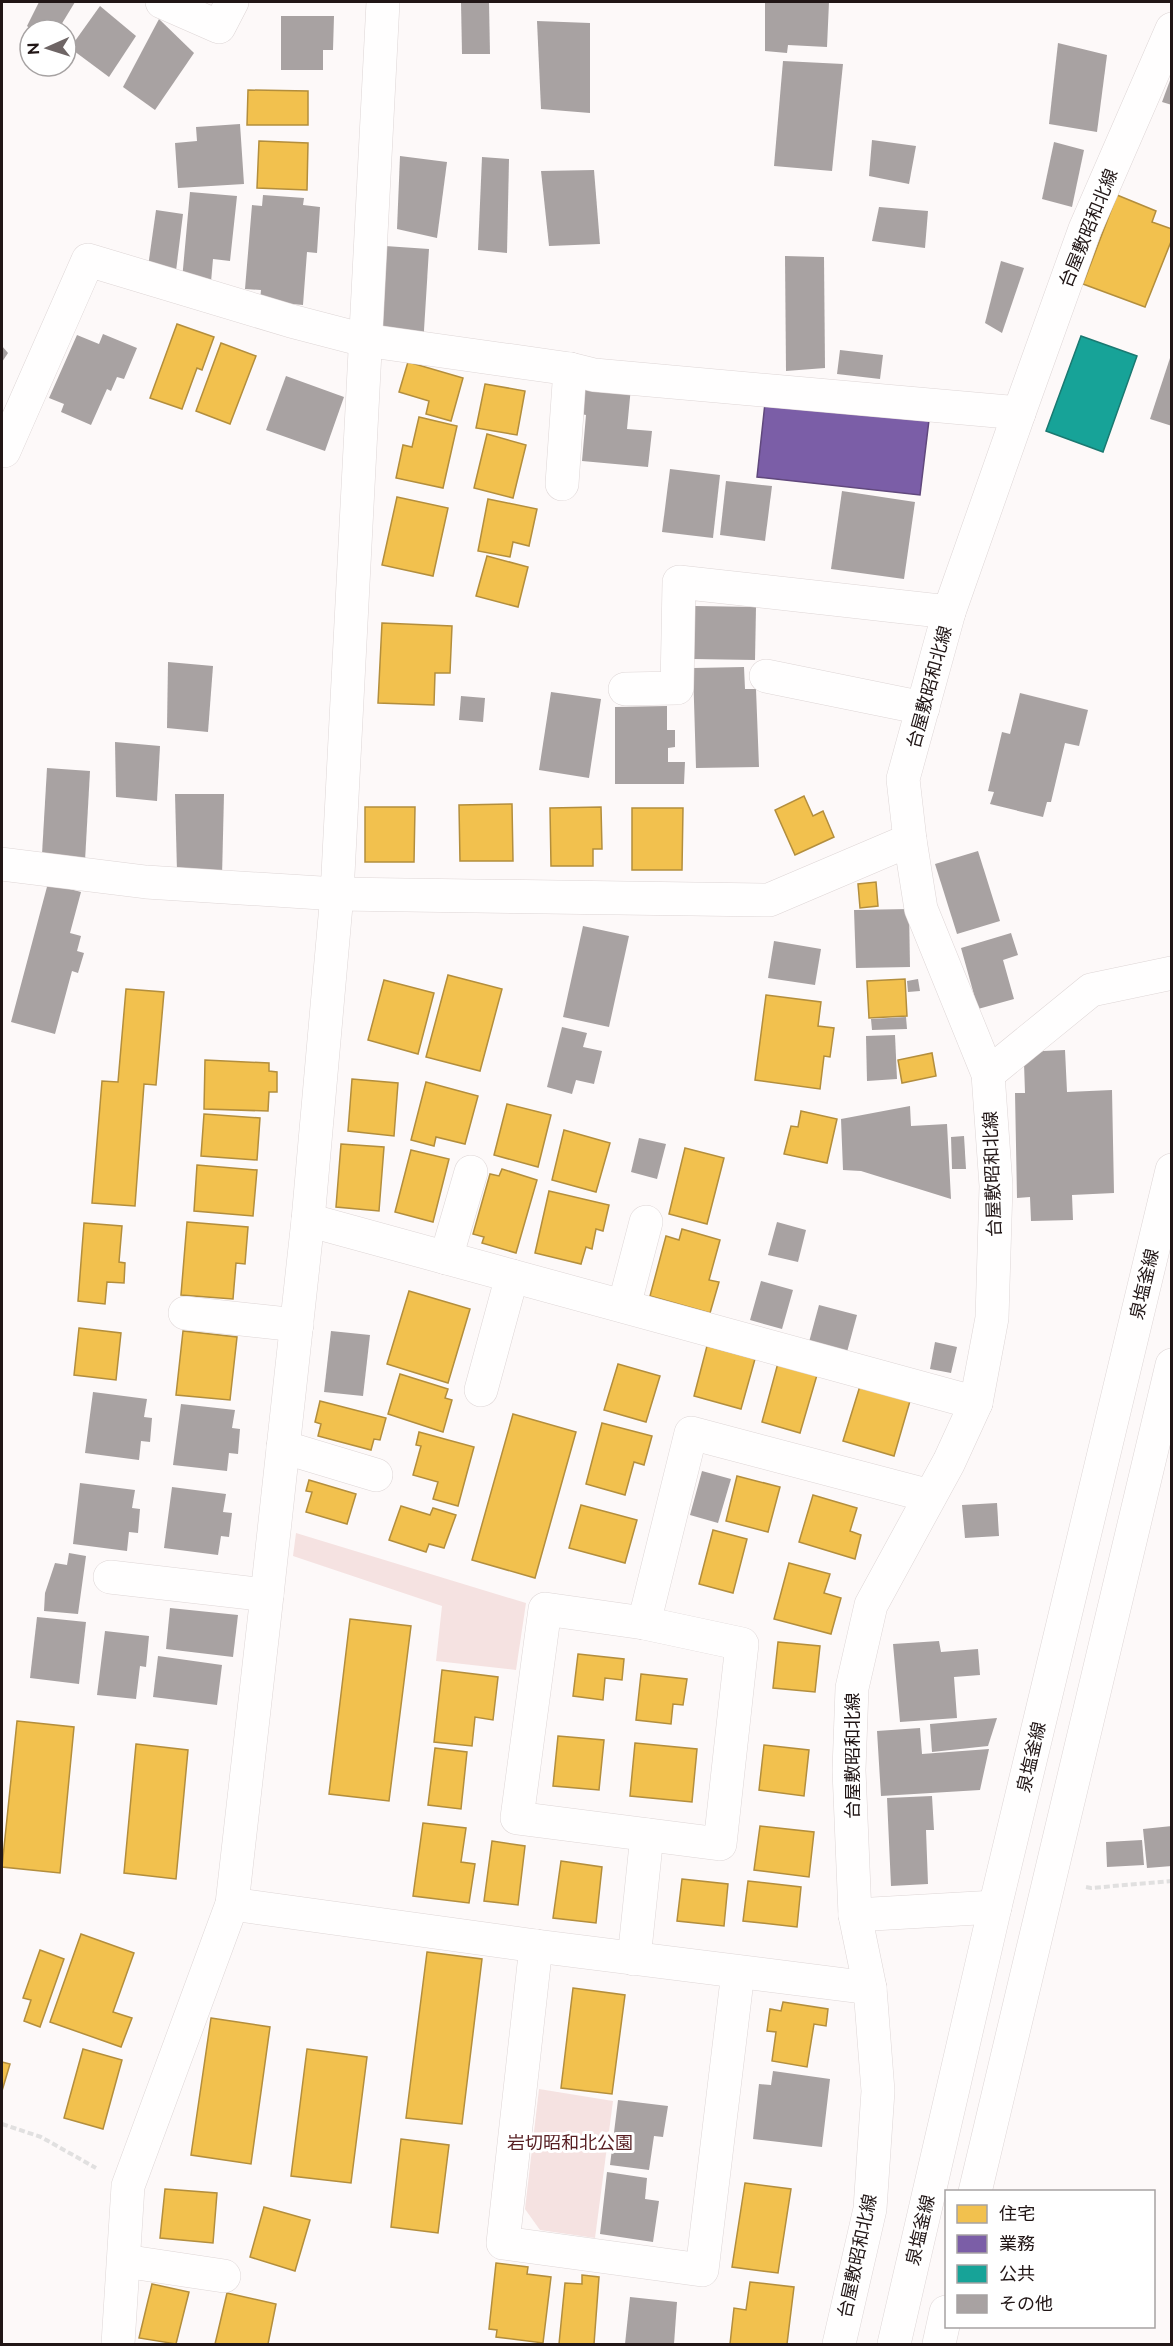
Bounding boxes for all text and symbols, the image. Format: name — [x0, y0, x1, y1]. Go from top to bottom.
north arrow — [18, 18, 78, 78]
text: N — [24, 42, 43, 55]
street label: 台屋敷昭和北線 — [1055, 166, 1121, 290]
street label: 台屋敷昭和北線 — [903, 623, 955, 751]
street label: 台屋敷昭和北線 — [979, 1111, 1005, 1237]
street label: 泉塩釜線 — [1126, 1247, 1162, 1321]
street label: 台屋敷昭和北線 — [842, 1693, 863, 1819]
street label: 泉塩釜線 — [1013, 1720, 1049, 1794]
park label: 岩切昭和北公園 — [507, 2132, 633, 2153]
legend — [945, 2190, 1155, 2328]
street label: 台屋敷昭和北線 — [834, 2192, 880, 2320]
street label: 泉塩釜線 — [902, 2193, 938, 2267]
text: 住宅 — [999, 2203, 1035, 2224]
text: 業務 — [999, 2233, 1035, 2254]
text: 公共 — [999, 2263, 1035, 2284]
text: その他 — [999, 2293, 1053, 2314]

